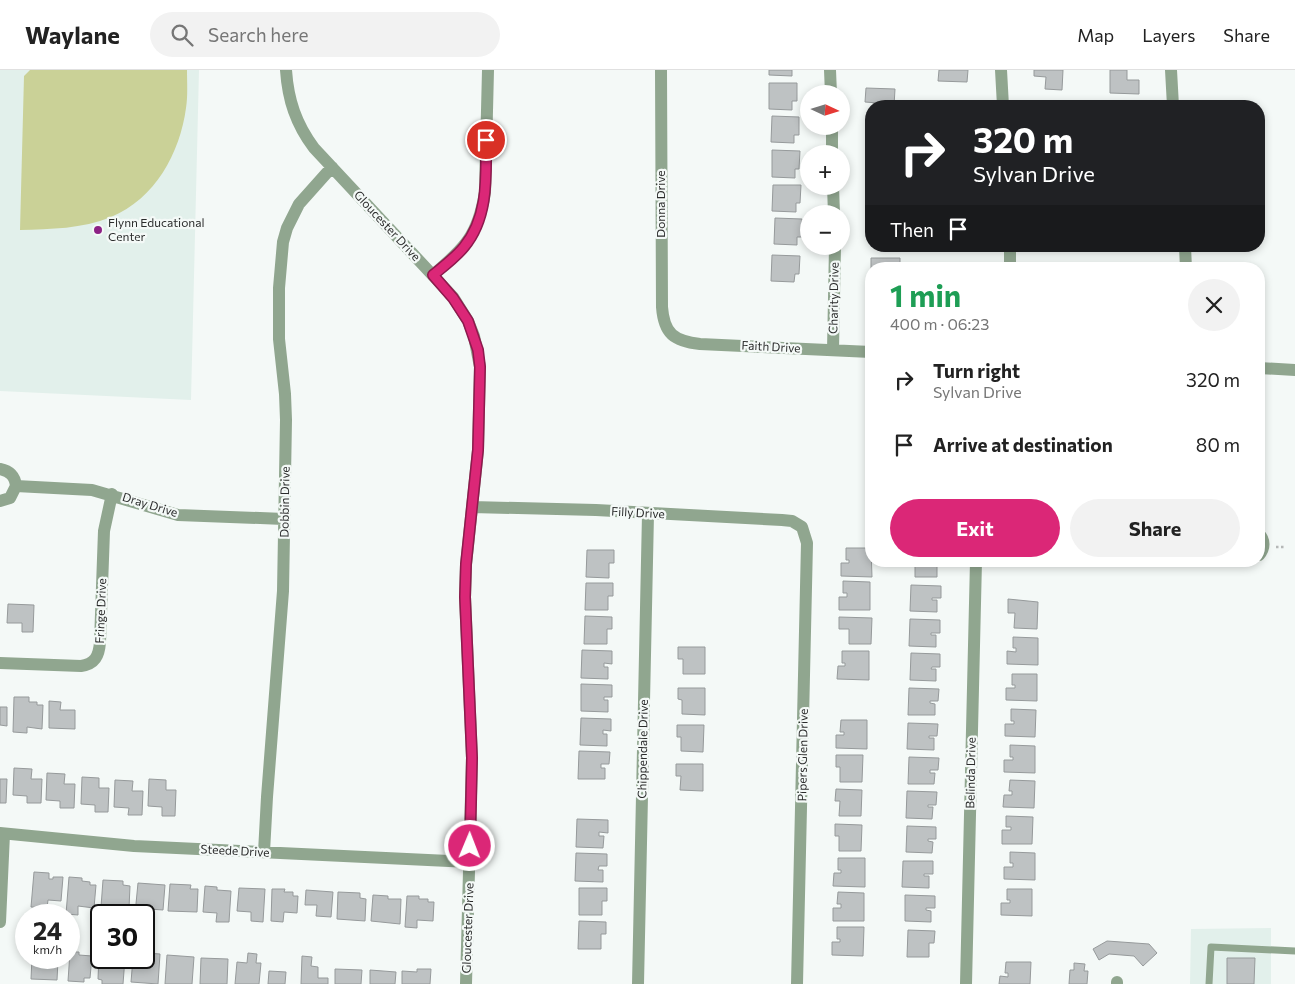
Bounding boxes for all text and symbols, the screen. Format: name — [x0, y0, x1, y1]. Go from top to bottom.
search box — [150, 12, 500, 57]
text: Waylane — [25, 20, 120, 49]
icon: search — [168, 21, 196, 49]
text: Search here — [208, 23, 308, 46]
text: Map — [1077, 24, 1114, 46]
text: Layers — [1142, 24, 1195, 46]
text: Share — [1223, 24, 1270, 46]
north arrow — [800, 85, 850, 135]
map controls — [800, 85, 850, 255]
text: 320 m — [973, 117, 1073, 160]
pin — [465, 119, 507, 161]
icon: right — [890, 120, 955, 185]
icon: arrive — [472, 126, 500, 154]
button: + — [800, 145, 850, 195]
text: Sylvan Drive — [973, 160, 1095, 187]
street label: Donna Drive — [653, 170, 667, 238]
street label: Gloucester Drive — [352, 187, 424, 263]
button: − — [800, 205, 850, 255]
place label: Flynn Educational Center — [108, 215, 205, 243]
icon: arrive — [944, 215, 972, 243]
text: Then — [890, 218, 934, 241]
marker: Flynn Educational Center — [92, 224, 104, 236]
street label: Charity Drive — [825, 262, 841, 334]
text: 1 min — [890, 276, 961, 313]
button: close — [1188, 279, 1240, 331]
text: 400 m · 06:23 — [890, 314, 989, 333]
street label: Faith Drive — [741, 337, 801, 355]
text: Turn right — [933, 359, 1020, 382]
icon: right — [890, 366, 918, 394]
text: 320 m — [1186, 368, 1240, 391]
text: Sylvan Drive — [933, 382, 1022, 401]
icon: arrive — [890, 431, 918, 459]
text: Arrive at destination — [933, 433, 1113, 456]
text: 80 m — [1196, 433, 1240, 456]
street label: Dobbin Drive — [276, 466, 292, 538]
street label: Dray Drive — [121, 489, 180, 519]
button: Exit — [890, 499, 1060, 557]
button: Share — [1070, 499, 1240, 557]
street label: Filly Drive — [611, 504, 665, 520]
street label: Fringe Drive — [92, 578, 108, 644]
street label: Chippendale Drive — [634, 699, 650, 799]
street label: Pipers Glen Drive — [794, 709, 810, 801]
street label: Belinda Drive — [962, 737, 978, 809]
position arrow — [443, 819, 495, 871]
street label: Steede Drive — [200, 841, 270, 859]
street label: Gloucester Drive — [458, 882, 476, 974]
speed limit sign: 30 — [90, 904, 155, 969]
text: 24 — [33, 915, 62, 945]
text: km/h — [33, 942, 62, 956]

